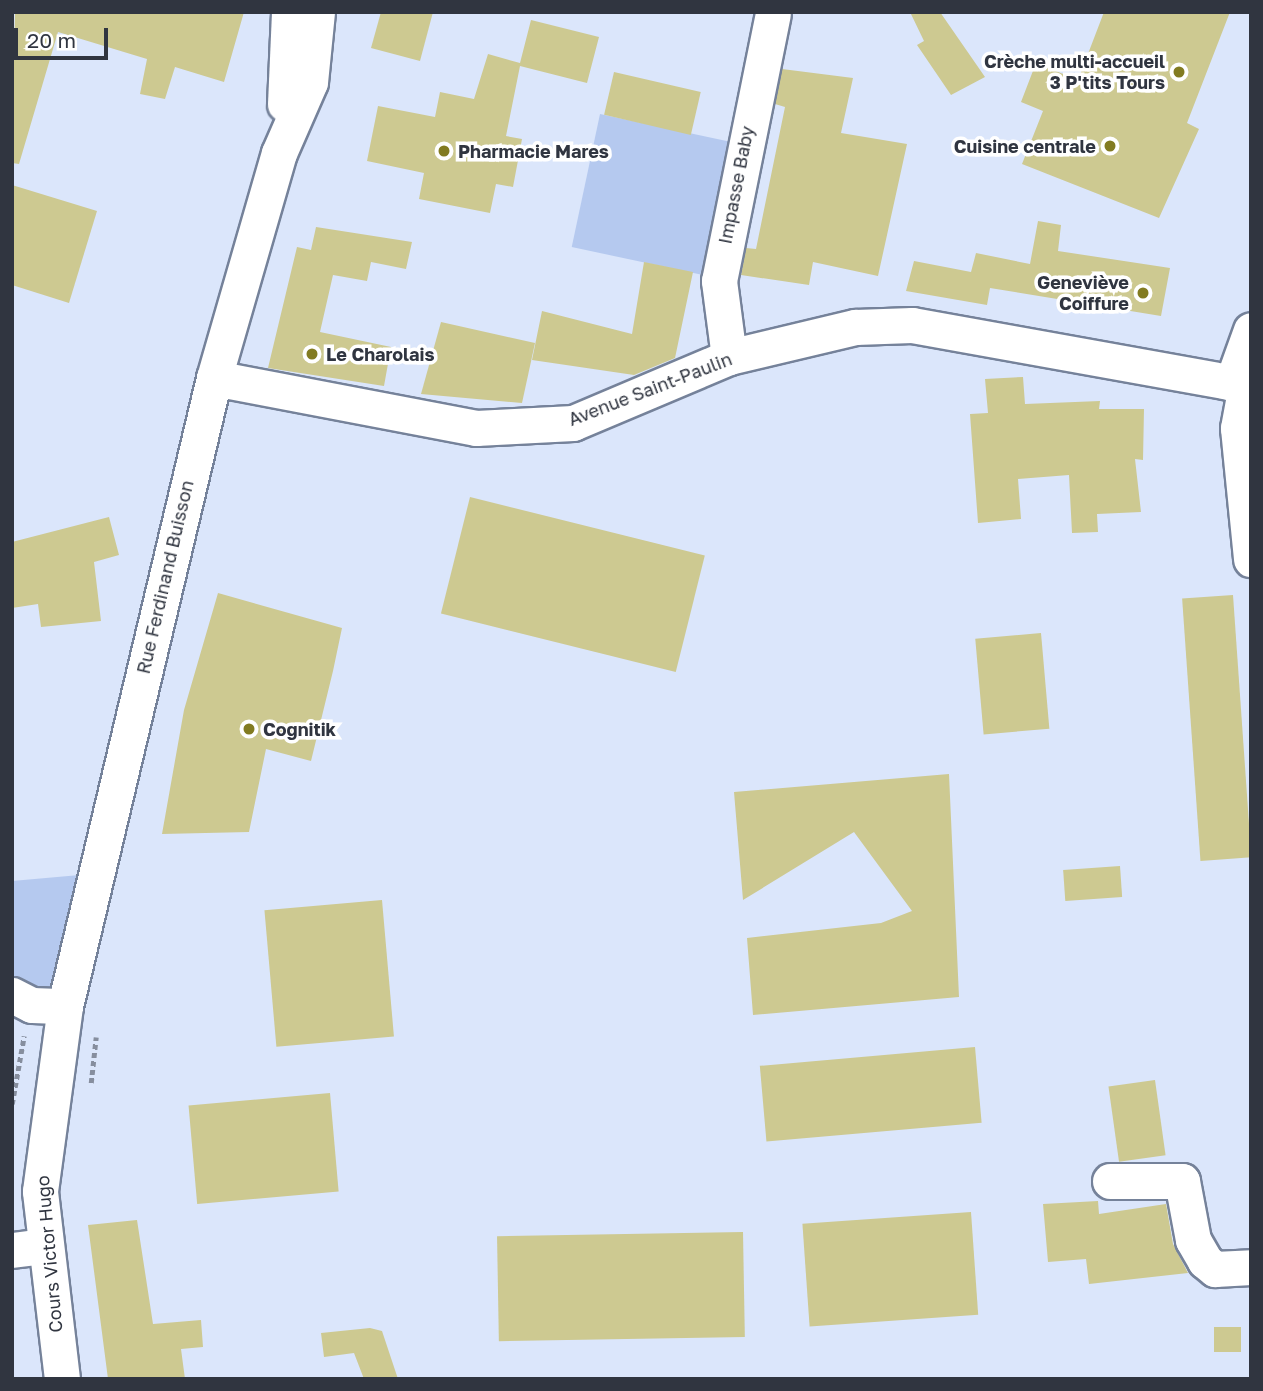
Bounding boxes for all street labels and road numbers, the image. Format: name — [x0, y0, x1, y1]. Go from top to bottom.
street label: Impasse Baby — [714, 124, 758, 246]
street label: Avenue Saint-Paulin — [565, 348, 735, 430]
street label: Rue Ferdinand Buisson — [132, 478, 198, 676]
street label: Cours Victor Hugo — [31, 1175, 67, 1333]

